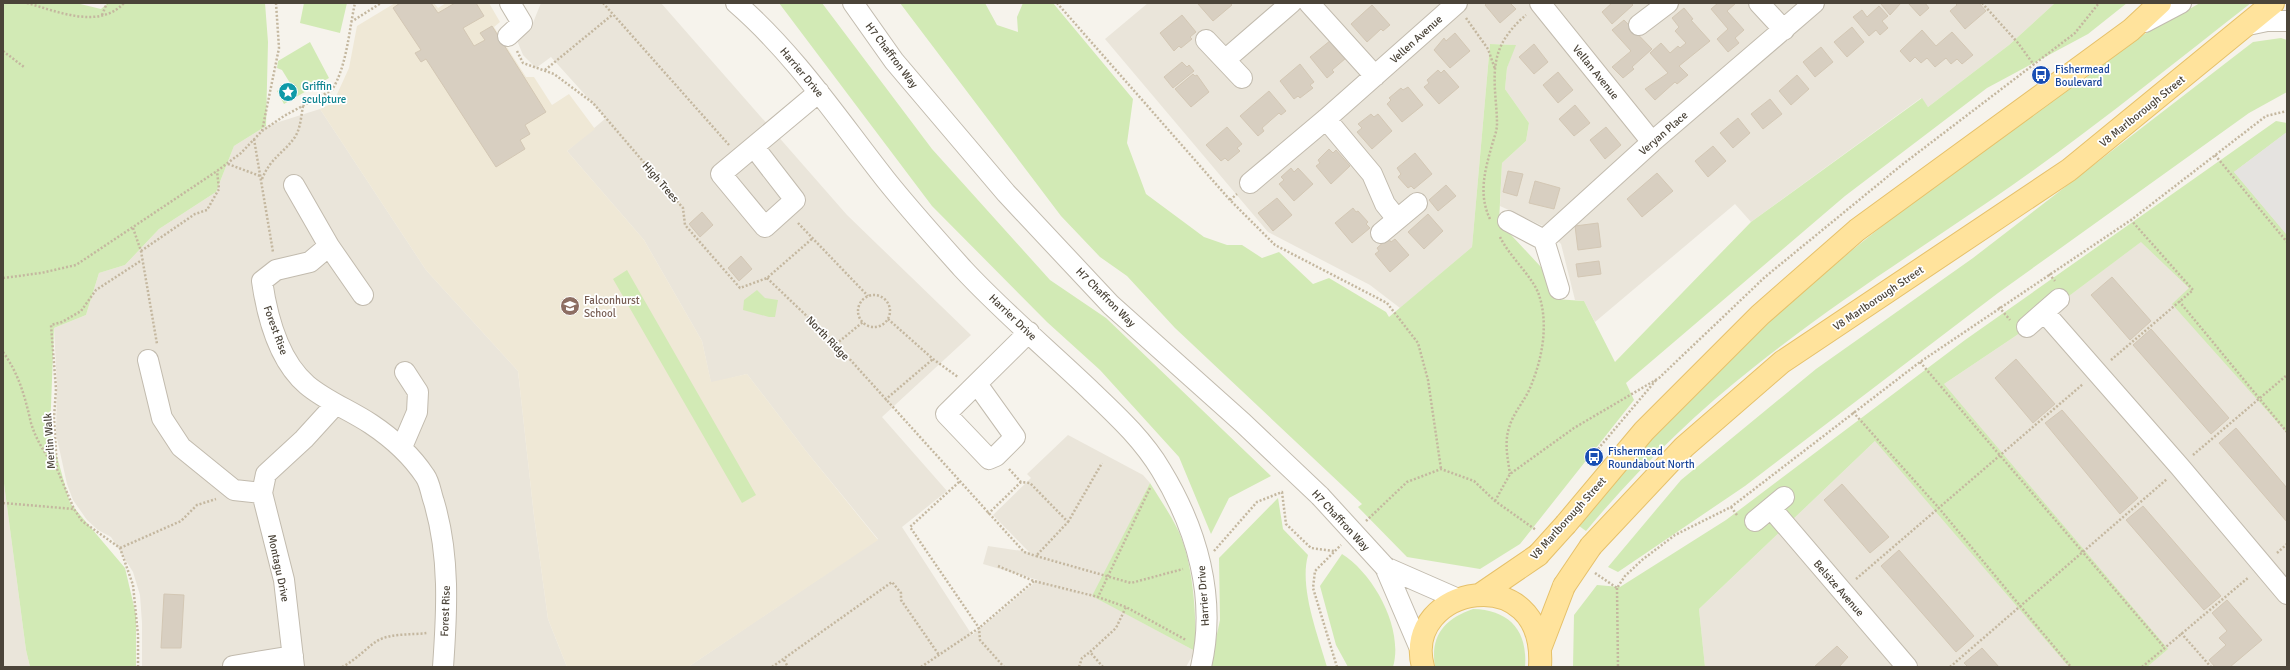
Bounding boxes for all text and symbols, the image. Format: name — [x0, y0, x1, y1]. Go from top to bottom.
street label: Vellen Avenue — [1388, 13, 1445, 66]
street label: H7 Chaffron Way — [863, 20, 921, 91]
street label: Vellan Avenue — [1570, 43, 1621, 102]
street label: Harrier Drive — [777, 45, 826, 100]
place label: Fishermead Boulevard — [2055, 63, 2110, 89]
bus stop icon: Fishermead Boulevard — [2030, 64, 2052, 86]
street label: V8 Marlborough Street — [2097, 73, 2188, 150]
place label: Griffin sculpture — [302, 80, 346, 106]
place icon: Griffin sculpture — [277, 81, 299, 103]
street label: Veryan Place — [1636, 109, 1690, 158]
street label: High Trees — [640, 160, 682, 205]
street label: V8 Marlborough Street — [1831, 263, 1926, 334]
street label: H7 Chaffron Way — [1073, 265, 1139, 330]
street label: Harrier Drive — [986, 292, 1039, 343]
place label: Falconhurst School — [584, 294, 640, 320]
school or university icon: Falconhurst School — [559, 295, 581, 317]
street label: Forest Rise — [261, 304, 290, 357]
street label: North Ridge — [803, 314, 852, 363]
street label: Merlin Walk — [41, 412, 58, 469]
place label: Fishermead Roundabout North — [1608, 445, 1695, 471]
bus stop icon: Fishermead Roundabout North — [1583, 446, 1605, 468]
street label: V8 Marlborough Street — [1528, 474, 1609, 562]
street label: H7 Chaffron Way — [1309, 487, 1373, 554]
street label: Montagu Drive — [265, 533, 292, 603]
street label: Belsize Avenue — [1811, 558, 1867, 619]
street label: Harrier Drive — [1195, 565, 1212, 627]
street label: Forest Rise — [438, 585, 453, 637]

